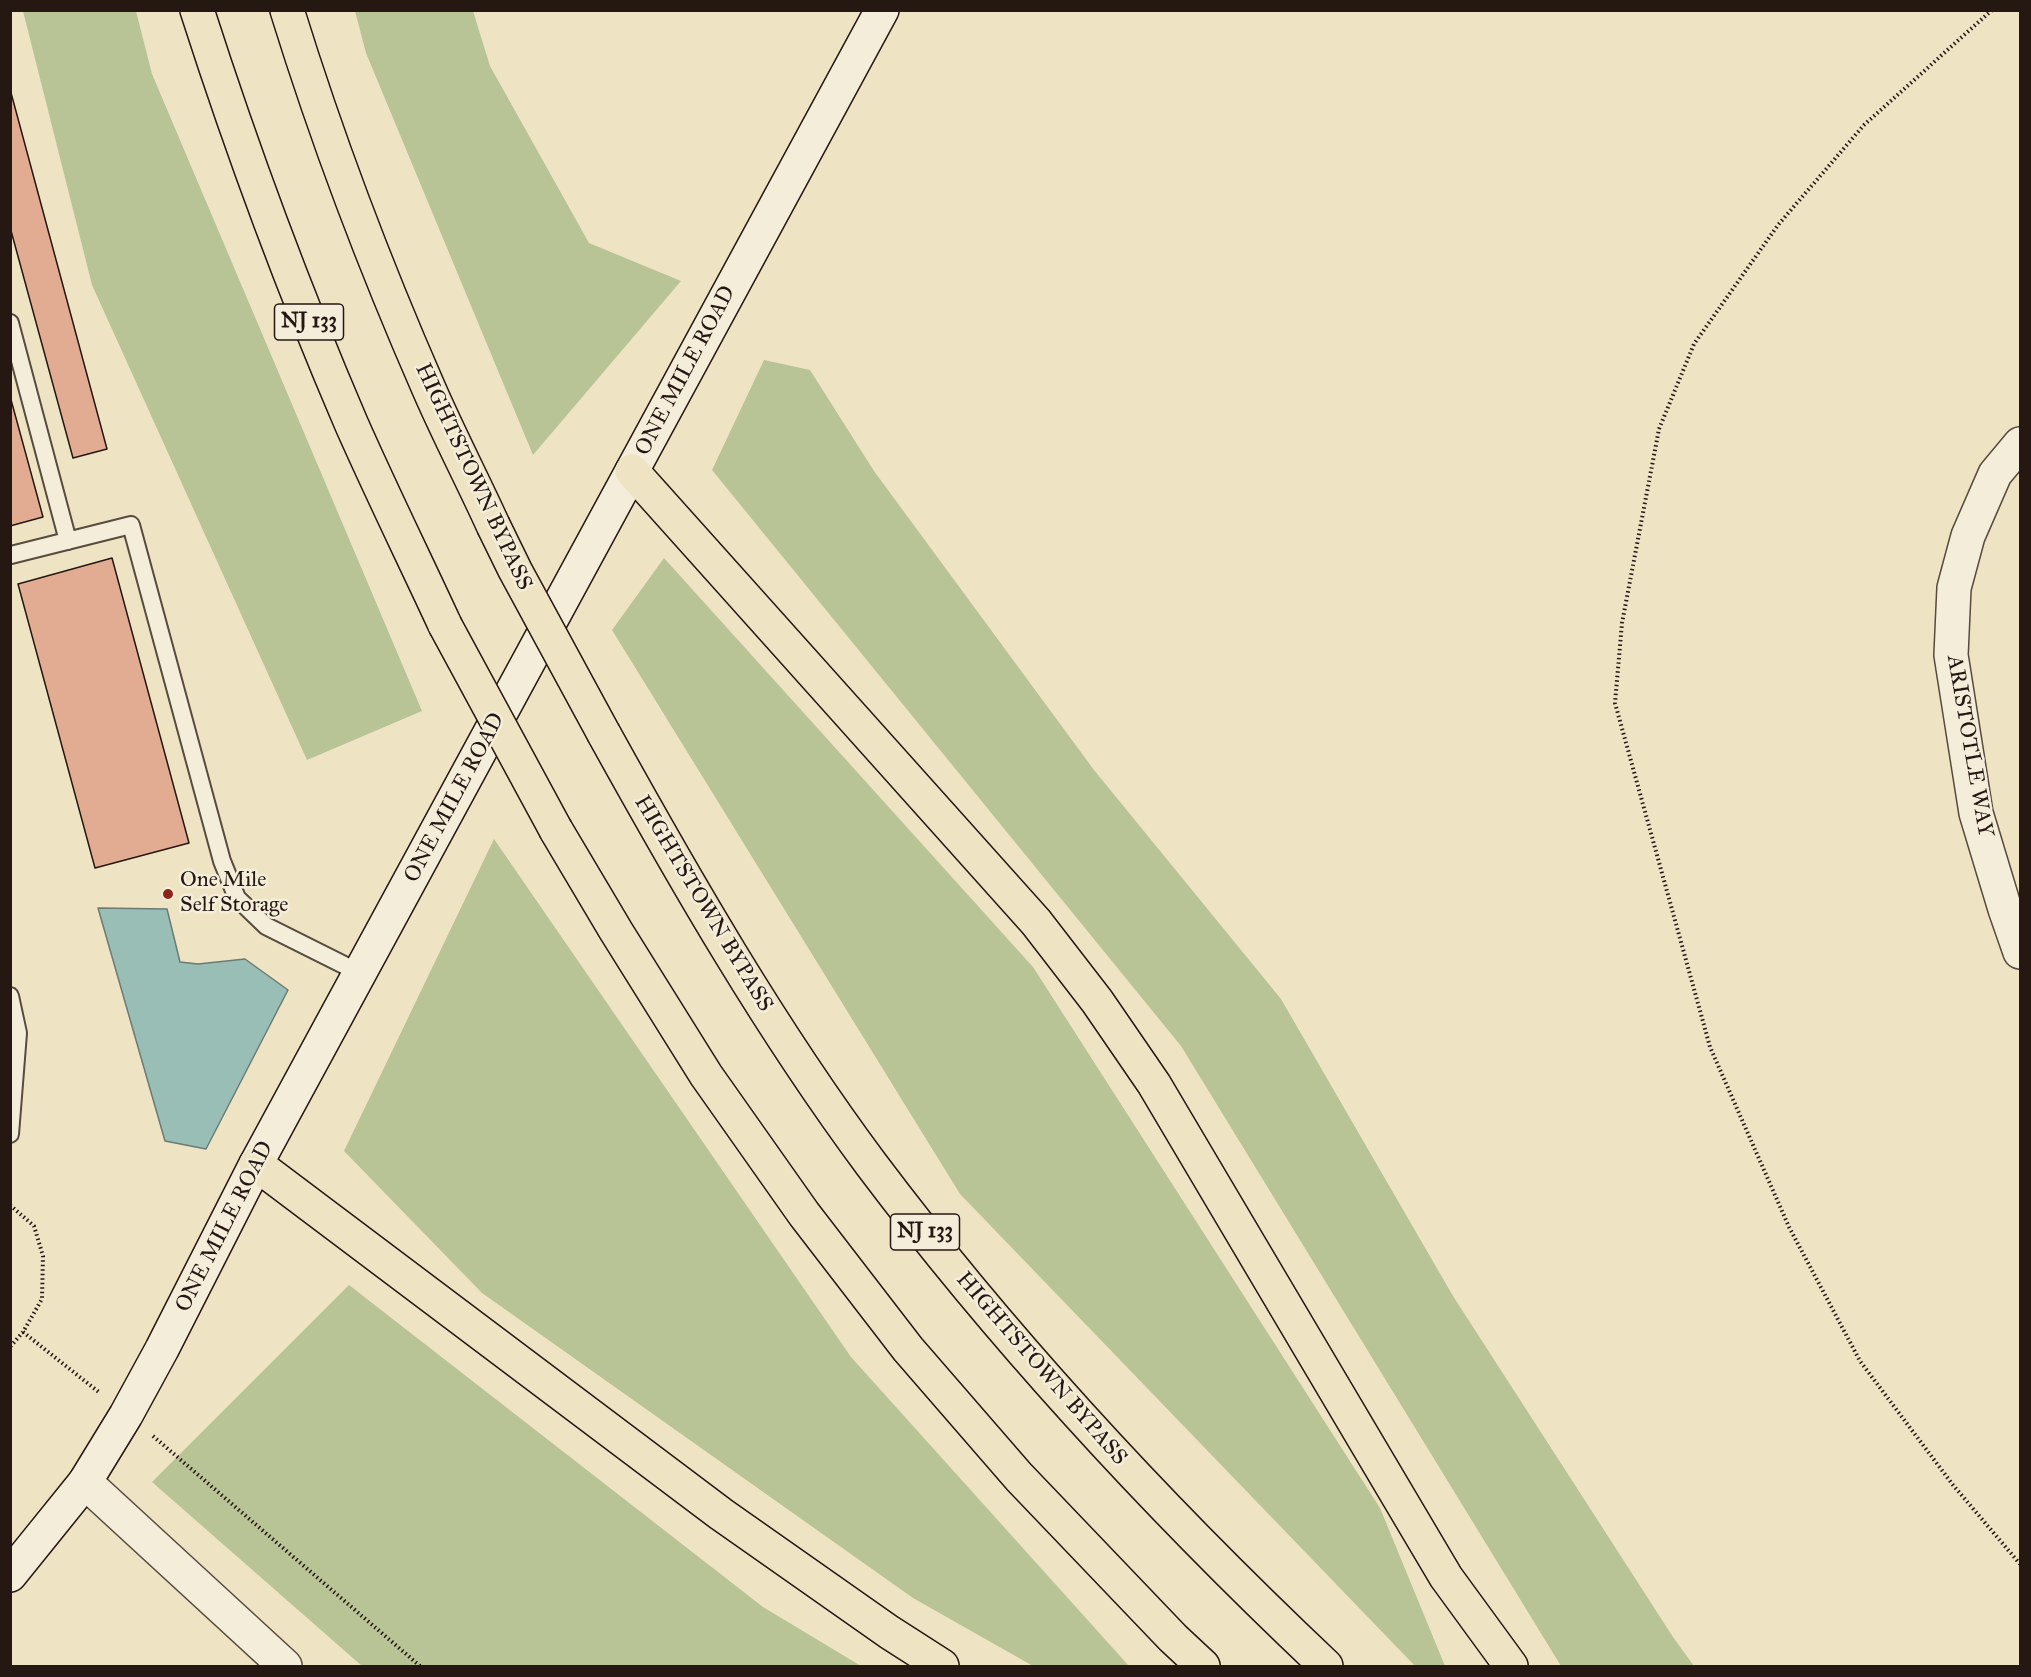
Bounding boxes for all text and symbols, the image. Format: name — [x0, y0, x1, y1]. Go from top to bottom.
street label: ONE MILE ROAD — [630, 282, 742, 460]
road number: NJ 133 — [274, 304, 344, 340]
street label: HIGHTSTOWN BYPASS — [409, 359, 537, 595]
street label: ARISTOTLE WAY — [1940, 653, 1998, 839]
street label: ONE MILE ROAD — [399, 709, 511, 887]
street label: HIGHTSTOWN BYPASS — [628, 791, 778, 1017]
place label: One Mile Self Storage — [180, 868, 289, 920]
marker: One Mile Self Storage — [161, 887, 175, 901]
street label: ONE MILE ROAD — [171, 1137, 279, 1317]
road number: NJ 133 — [890, 1214, 960, 1250]
street label: HIGHTSTOWN BYPASS — [950, 1267, 1132, 1471]

